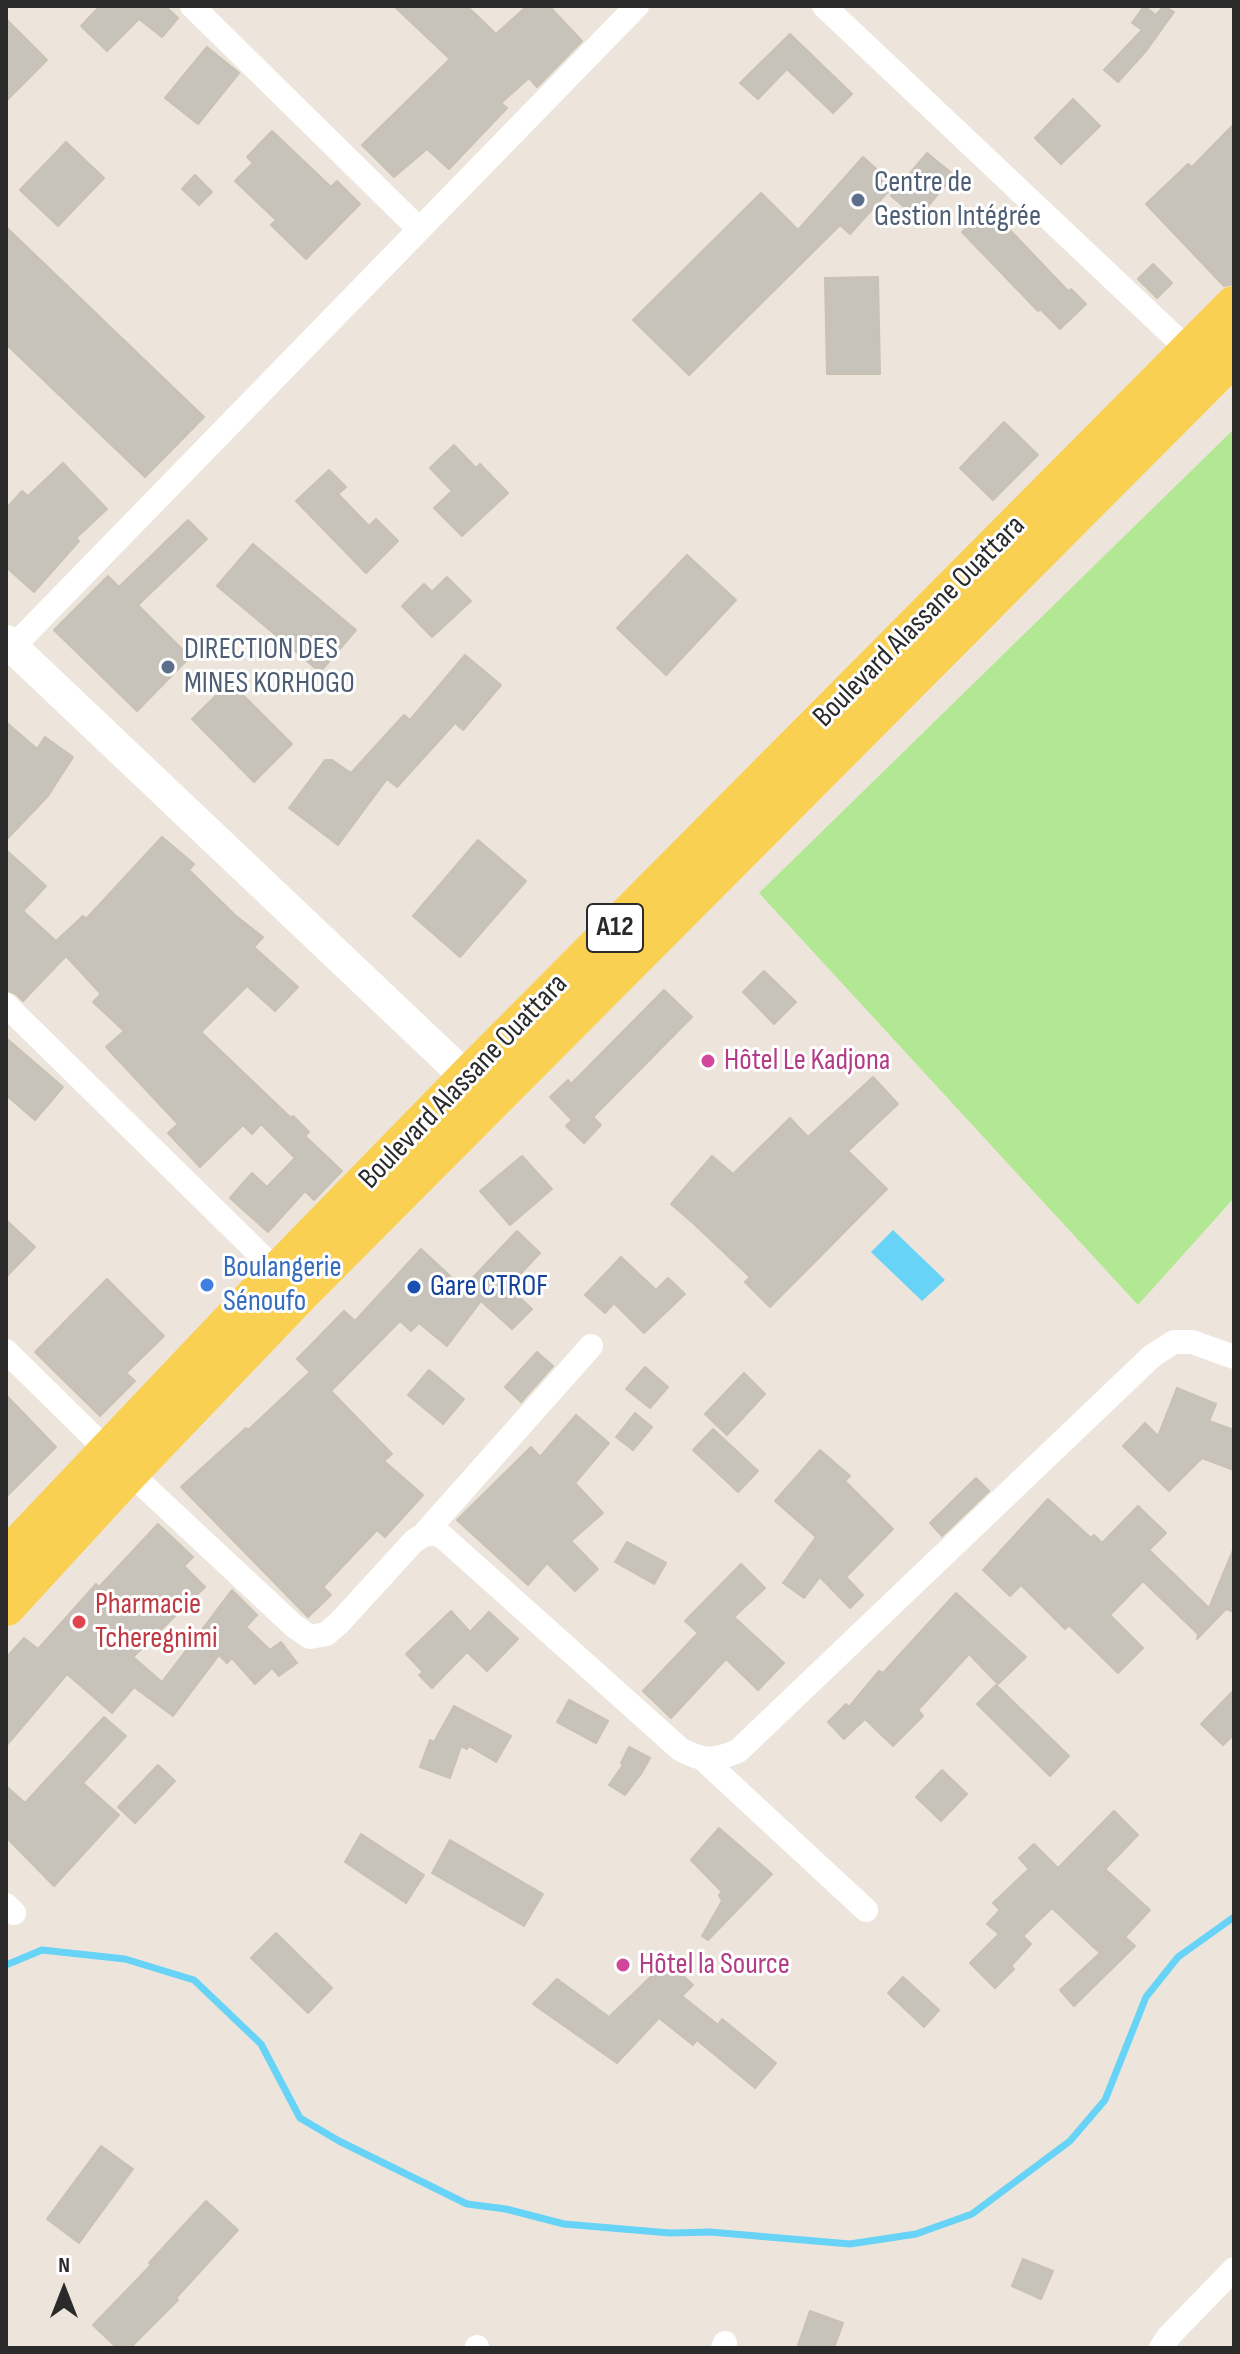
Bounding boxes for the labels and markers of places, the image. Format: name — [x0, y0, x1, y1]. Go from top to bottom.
place label: Centre de Gestion Intégrée — [874, 165, 1041, 236]
marker: Centre de Gestion Intégrée — [849, 191, 867, 209]
place label: DIRECTION DES MINES KORHOGO — [184, 632, 355, 702]
marker: DIRECTION DES MINES KORHOGO — [159, 658, 177, 676]
place label: Hôtel Le Kadjona — [724, 1043, 890, 1079]
marker: Hôtel Le Kadjona — [699, 1052, 717, 1070]
place label: Boulangerie Sénoufo — [223, 1250, 341, 1320]
place label: Gare CTROF — [430, 1269, 548, 1305]
marker: Boulangerie Sénoufo — [198, 1276, 216, 1294]
marker: Gare CTROF — [405, 1278, 423, 1296]
place label: Pharmacie Tcheregnimi — [95, 1587, 218, 1658]
marker: Pharmacie Tcheregnimi — [70, 1613, 88, 1631]
place label: Hôtel la Source — [639, 1947, 790, 1983]
marker: Hôtel la Source — [614, 1956, 632, 1974]

